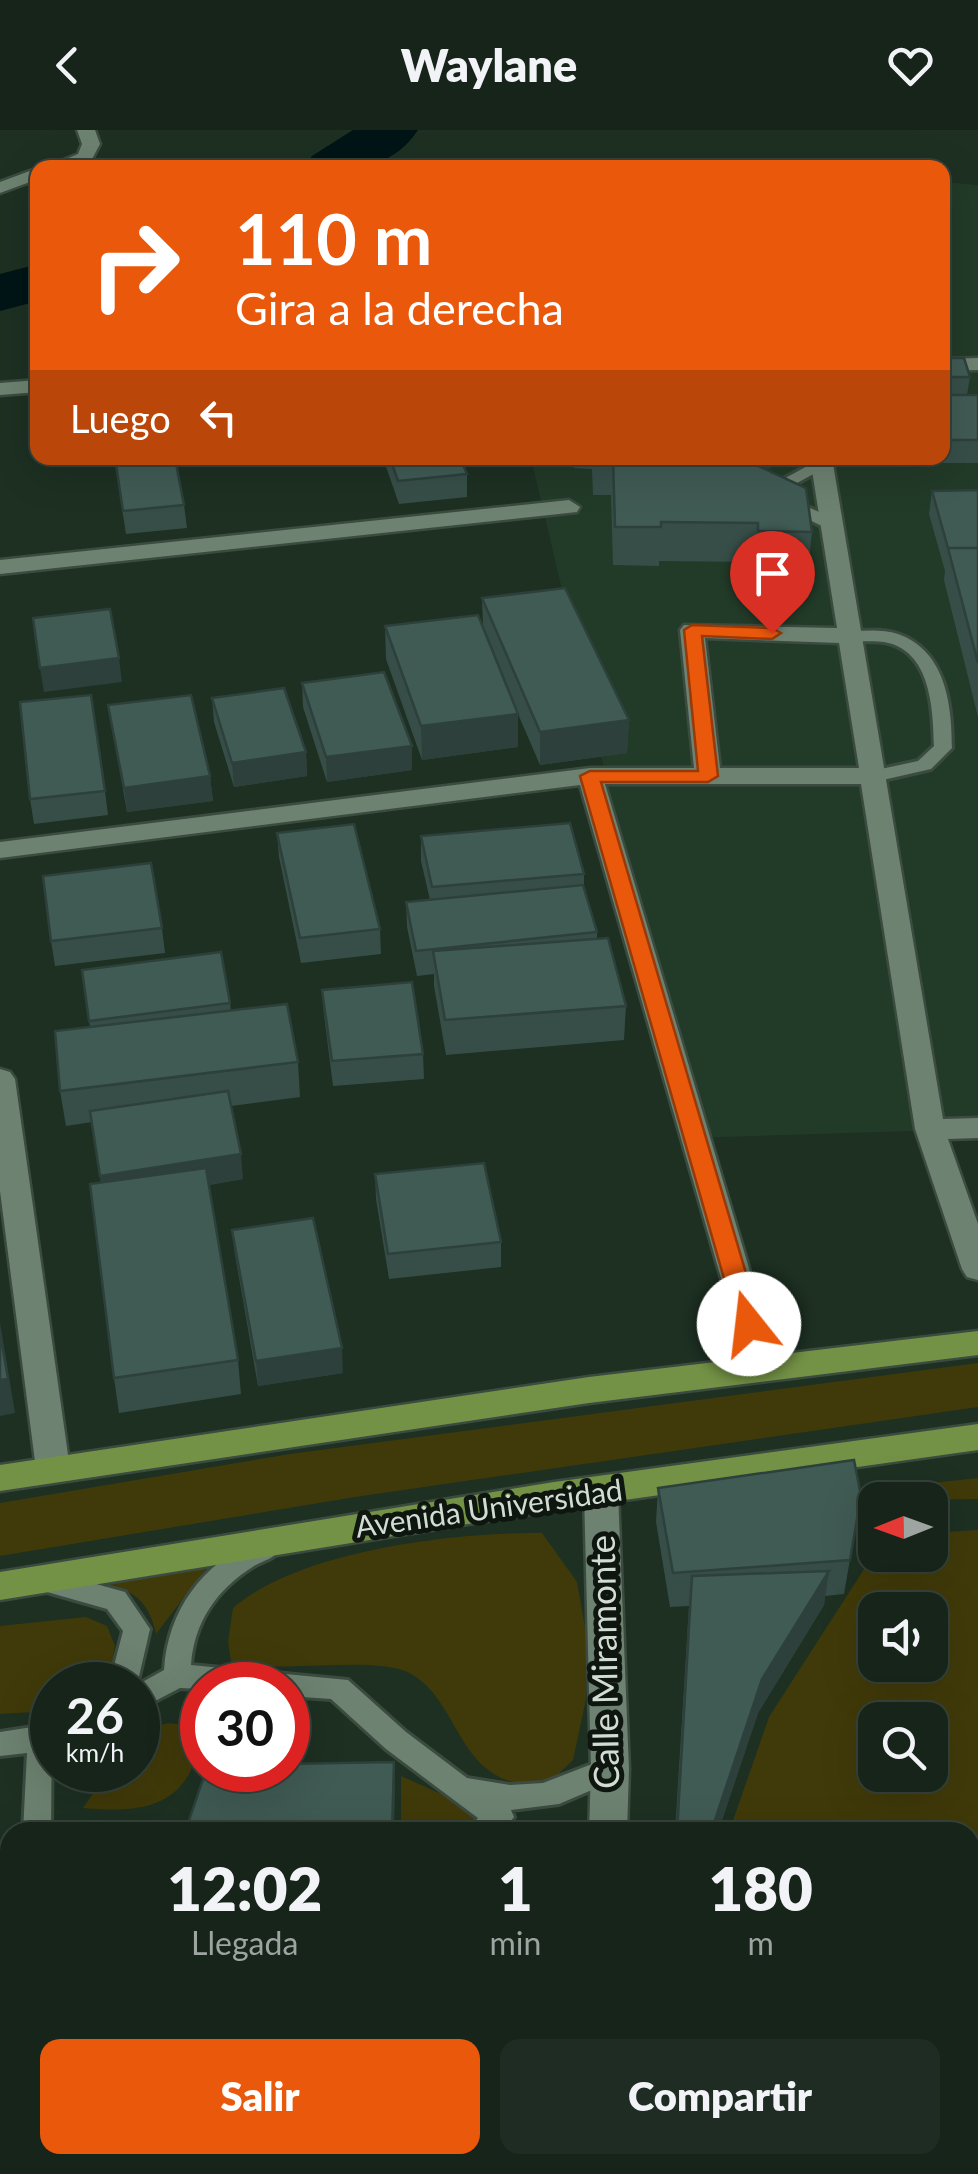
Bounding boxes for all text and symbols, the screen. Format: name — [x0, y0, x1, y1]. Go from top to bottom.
icon: back — [40, 38, 95, 93]
text: Waylane — [401, 38, 577, 92]
icon: heart — [883, 38, 938, 93]
text: 110 m — [235, 196, 432, 280]
icon: right — [70, 200, 200, 330]
text: Gira a la derecha — [235, 281, 564, 335]
icon: left — [191, 390, 246, 445]
text: Luego — [70, 395, 171, 441]
pin — [730, 531, 815, 634]
icon: arrive — [745, 546, 800, 601]
position arrow — [697, 1272, 801, 1376]
street label: Avenida Universidad — [353, 1470, 625, 1544]
north arrow — [858, 1482, 948, 1572]
map controls — [858, 1482, 948, 1792]
street label: Calle Miramonte — [580, 1535, 626, 1789]
button: sound — [858, 1592, 948, 1682]
speed limit sign: 30 — [180, 1662, 310, 1792]
text: 26 — [66, 1685, 124, 1745]
button: search — [858, 1702, 948, 1792]
text: km/h — [66, 1737, 124, 1767]
text: 12:02 — [167, 1852, 322, 1924]
text: 1 — [498, 1852, 533, 1924]
text: 180 — [708, 1852, 813, 1924]
text: Llegada — [191, 1923, 298, 1962]
text: min — [489, 1923, 541, 1962]
text: m — [747, 1923, 774, 1962]
button: Salir — [40, 2039, 480, 2154]
button: Compartir — [500, 2039, 940, 2154]

